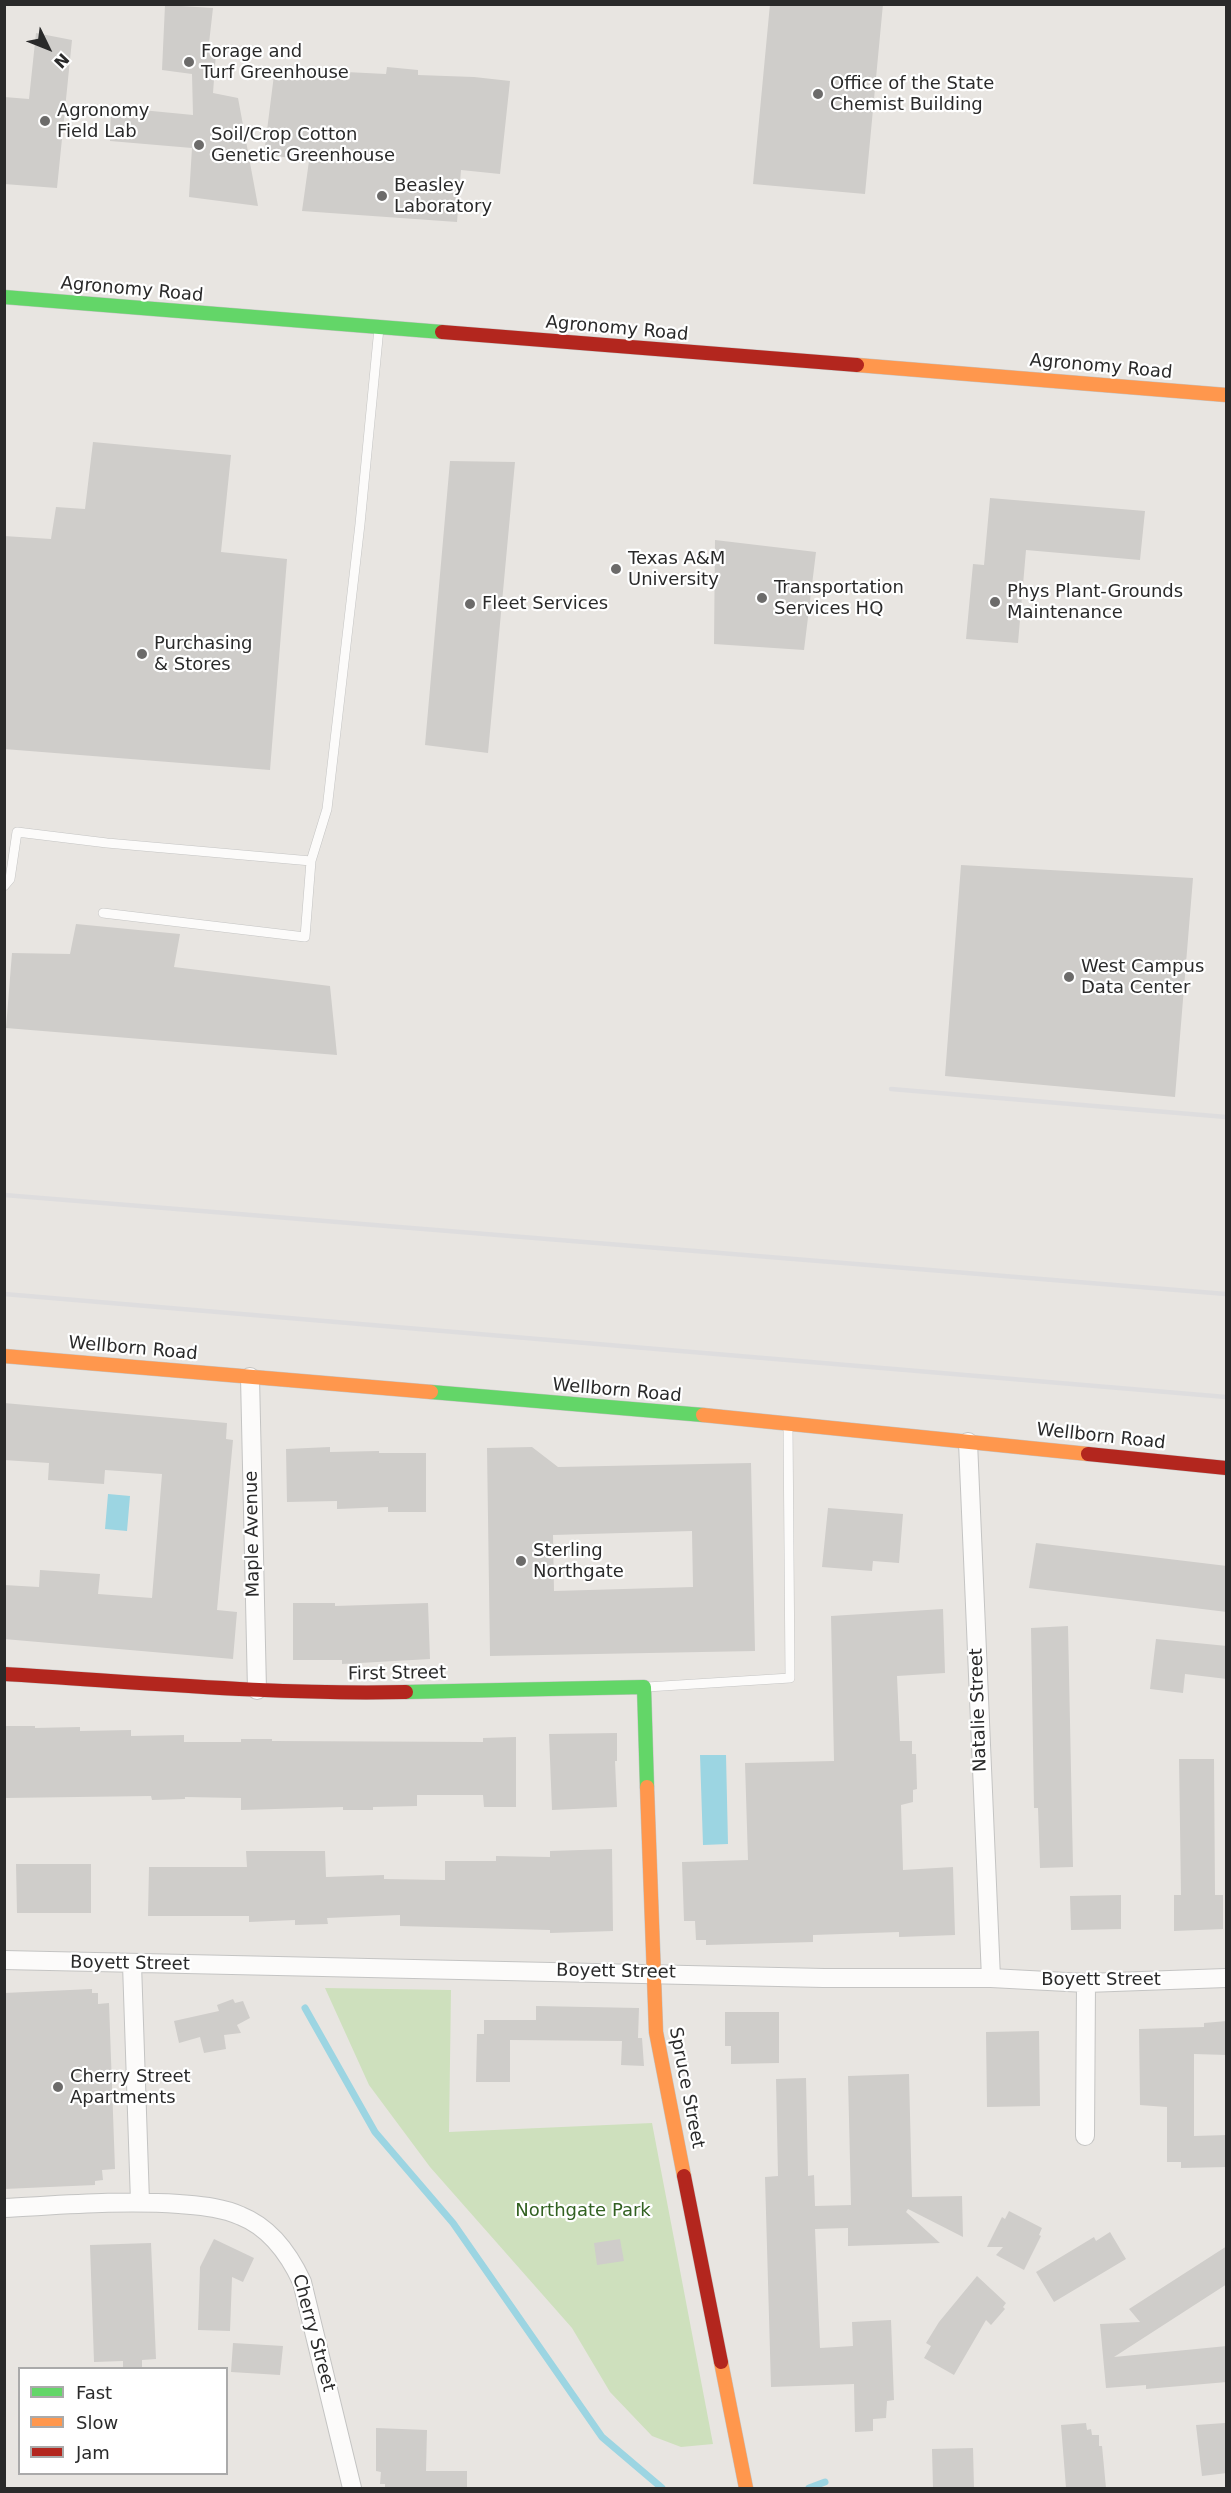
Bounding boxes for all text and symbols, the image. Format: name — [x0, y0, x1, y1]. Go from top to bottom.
north arrow — [18, 18, 78, 78]
place label: Forage and Turf Greenhouse — [201, 41, 349, 84]
text: N — [50, 49, 73, 72]
marker: Forage and Turf Greenhouse — [182, 55, 196, 69]
place label: Office of the State Chemist Building — [830, 73, 994, 116]
marker: Office of the State Chemist Building — [811, 87, 825, 101]
place label: Agronomy Field Lab — [57, 100, 149, 142]
marker: Agronomy Field Lab — [38, 114, 52, 128]
place label: Soil/Crop Cotton Genetic Greenhouse — [211, 124, 395, 166]
marker: Soil/Crop Cotton Genetic Greenhouse — [192, 138, 206, 152]
place label: Beasley Laboratory — [394, 175, 492, 218]
marker: Beasley Laboratory — [375, 189, 389, 203]
street label: Agronomy Road — [60, 273, 204, 307]
street label: Agronomy Road — [545, 312, 689, 346]
street label: Agronomy Road — [1029, 350, 1173, 384]
place label: Texas A&M University — [628, 548, 725, 590]
marker: Texas A&M University — [609, 562, 623, 576]
place label: Transportation Services HQ — [774, 577, 904, 620]
place label: Phys Plant-Grounds Maintenance — [1007, 581, 1183, 624]
marker: Transportation Services HQ — [755, 591, 769, 605]
place label: Fleet Services — [482, 593, 608, 615]
marker: Phys Plant-Grounds Maintenance — [988, 595, 1002, 609]
marker: Fleet Services — [463, 597, 477, 611]
place label: Purchasing & Stores — [154, 633, 252, 676]
marker: Purchasing & Stores — [135, 647, 149, 661]
place label: West Campus Data Center — [1081, 956, 1204, 998]
marker: West Campus Data Center — [1062, 970, 1076, 984]
street label: Wellborn Road — [67, 1333, 199, 1365]
street label: Wellborn Road — [551, 1375, 683, 1407]
street label: Wellborn Road — [1035, 1419, 1167, 1455]
street label: Maple Avenue — [241, 1470, 265, 1598]
place label: Sterling Northgate — [533, 1540, 624, 1582]
marker: Sterling Northgate — [514, 1554, 528, 1568]
street label: Natalie Street — [966, 1648, 992, 1772]
street label: First Street — [348, 1662, 446, 1686]
street label: Boyett Street — [70, 1952, 190, 1976]
street label: Boyett Street — [556, 1960, 676, 1984]
street label: Boyett Street — [1041, 1969, 1161, 1991]
street label: Spruce Street — [664, 2026, 708, 2150]
place label: Cherry Street Apartments — [70, 2066, 191, 2108]
marker: Cherry Street Apartments — [51, 2080, 65, 2094]
park label: Northgate Park — [515, 2200, 651, 2222]
street label: Cherry Street — [287, 2272, 339, 2394]
legend — [18, 2367, 228, 2475]
text: Fast — [76, 2382, 112, 2403]
text: Slow — [76, 2412, 118, 2433]
text: Jam — [76, 2442, 110, 2463]

